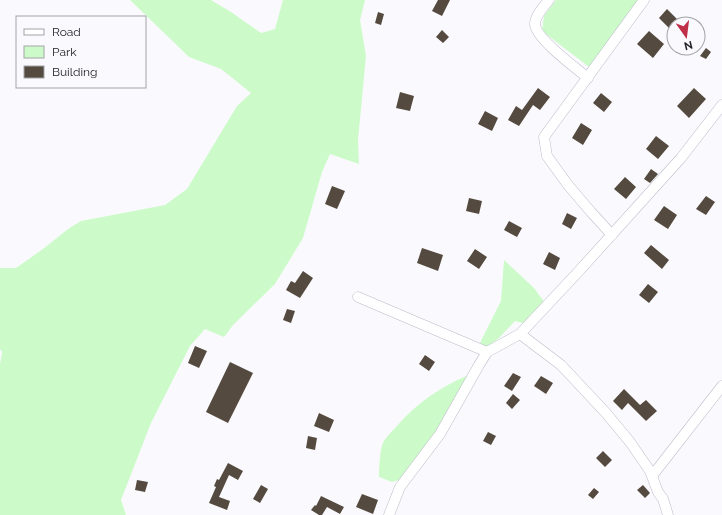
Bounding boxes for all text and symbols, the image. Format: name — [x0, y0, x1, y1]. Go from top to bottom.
legend — [16, 16, 146, 88]
north arrow — [666, 16, 706, 56]
text: Road — [52, 25, 81, 39]
text: N — [683, 38, 694, 53]
text: Park — [52, 45, 77, 59]
text: Building — [52, 65, 98, 79]

